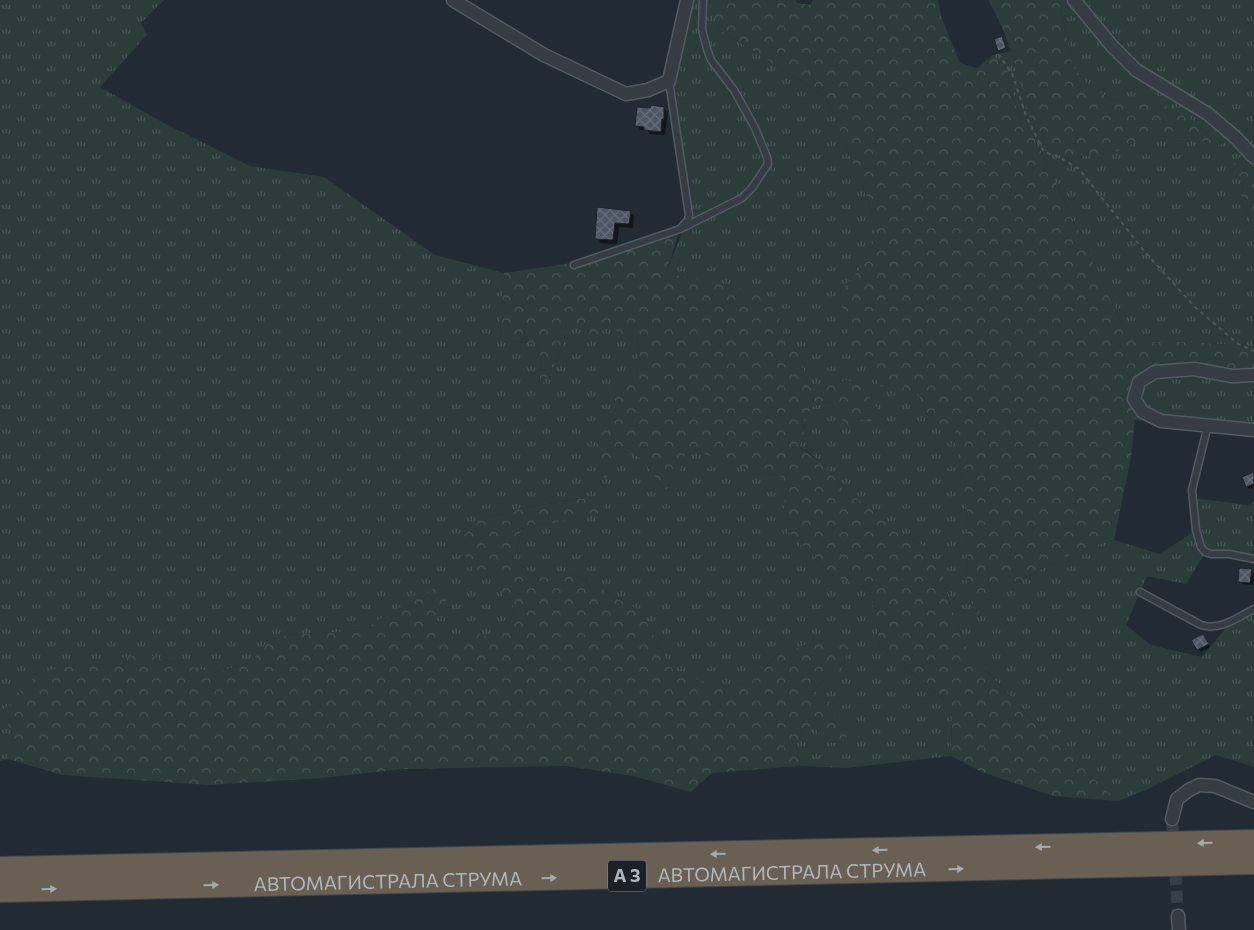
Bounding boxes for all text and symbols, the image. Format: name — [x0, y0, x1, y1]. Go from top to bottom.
one-way arrow — [1197, 839, 1213, 847]
one-way arrow — [1035, 843, 1051, 851]
one-way arrow — [872, 846, 888, 854]
one-way arrow — [710, 850, 726, 858]
street label: АВТОМАГИСТРАЛА СТРУМА — [657, 857, 926, 886]
road number: A 3 — [608, 860, 646, 891]
one-way arrow — [948, 864, 964, 872]
street label: АВТОМАГИСТРАЛА СТРУМА — [253, 866, 522, 895]
one-way arrow — [541, 873, 557, 881]
one-way arrow — [203, 881, 219, 889]
one-way arrow — [41, 885, 57, 893]

